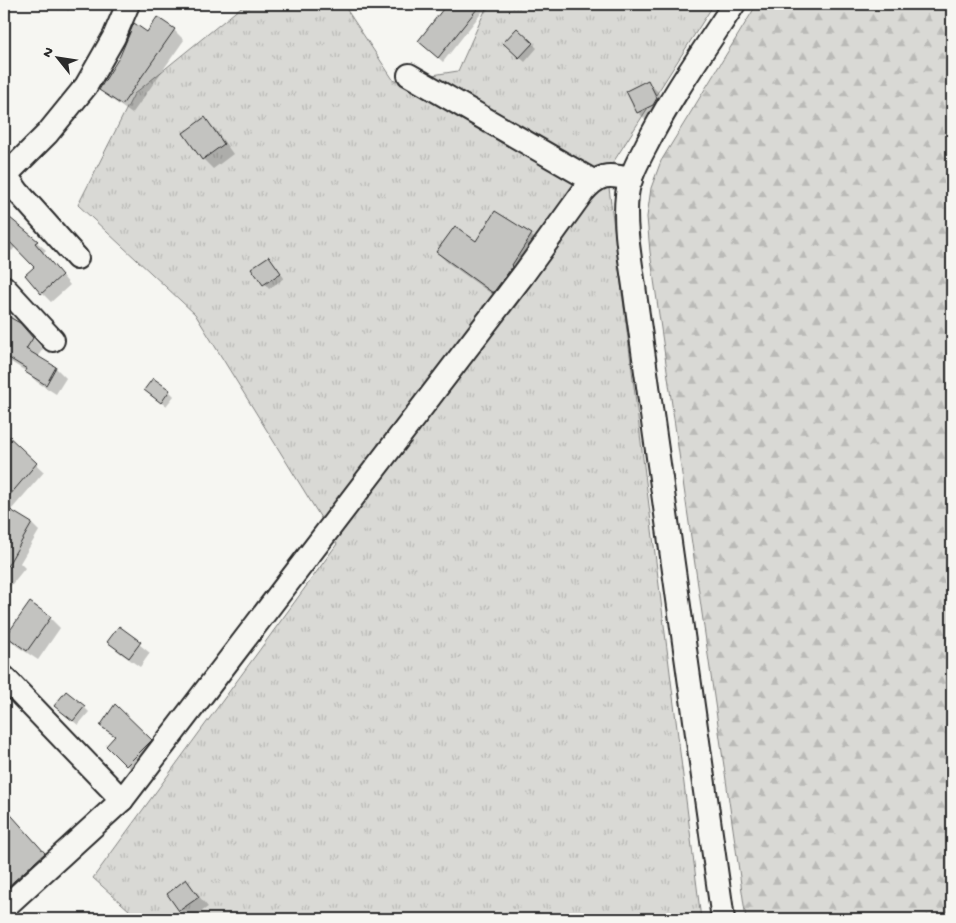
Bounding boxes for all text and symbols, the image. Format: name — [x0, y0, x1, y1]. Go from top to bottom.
north arrow — [32, 32, 82, 82]
text: N — [39, 45, 59, 61]

